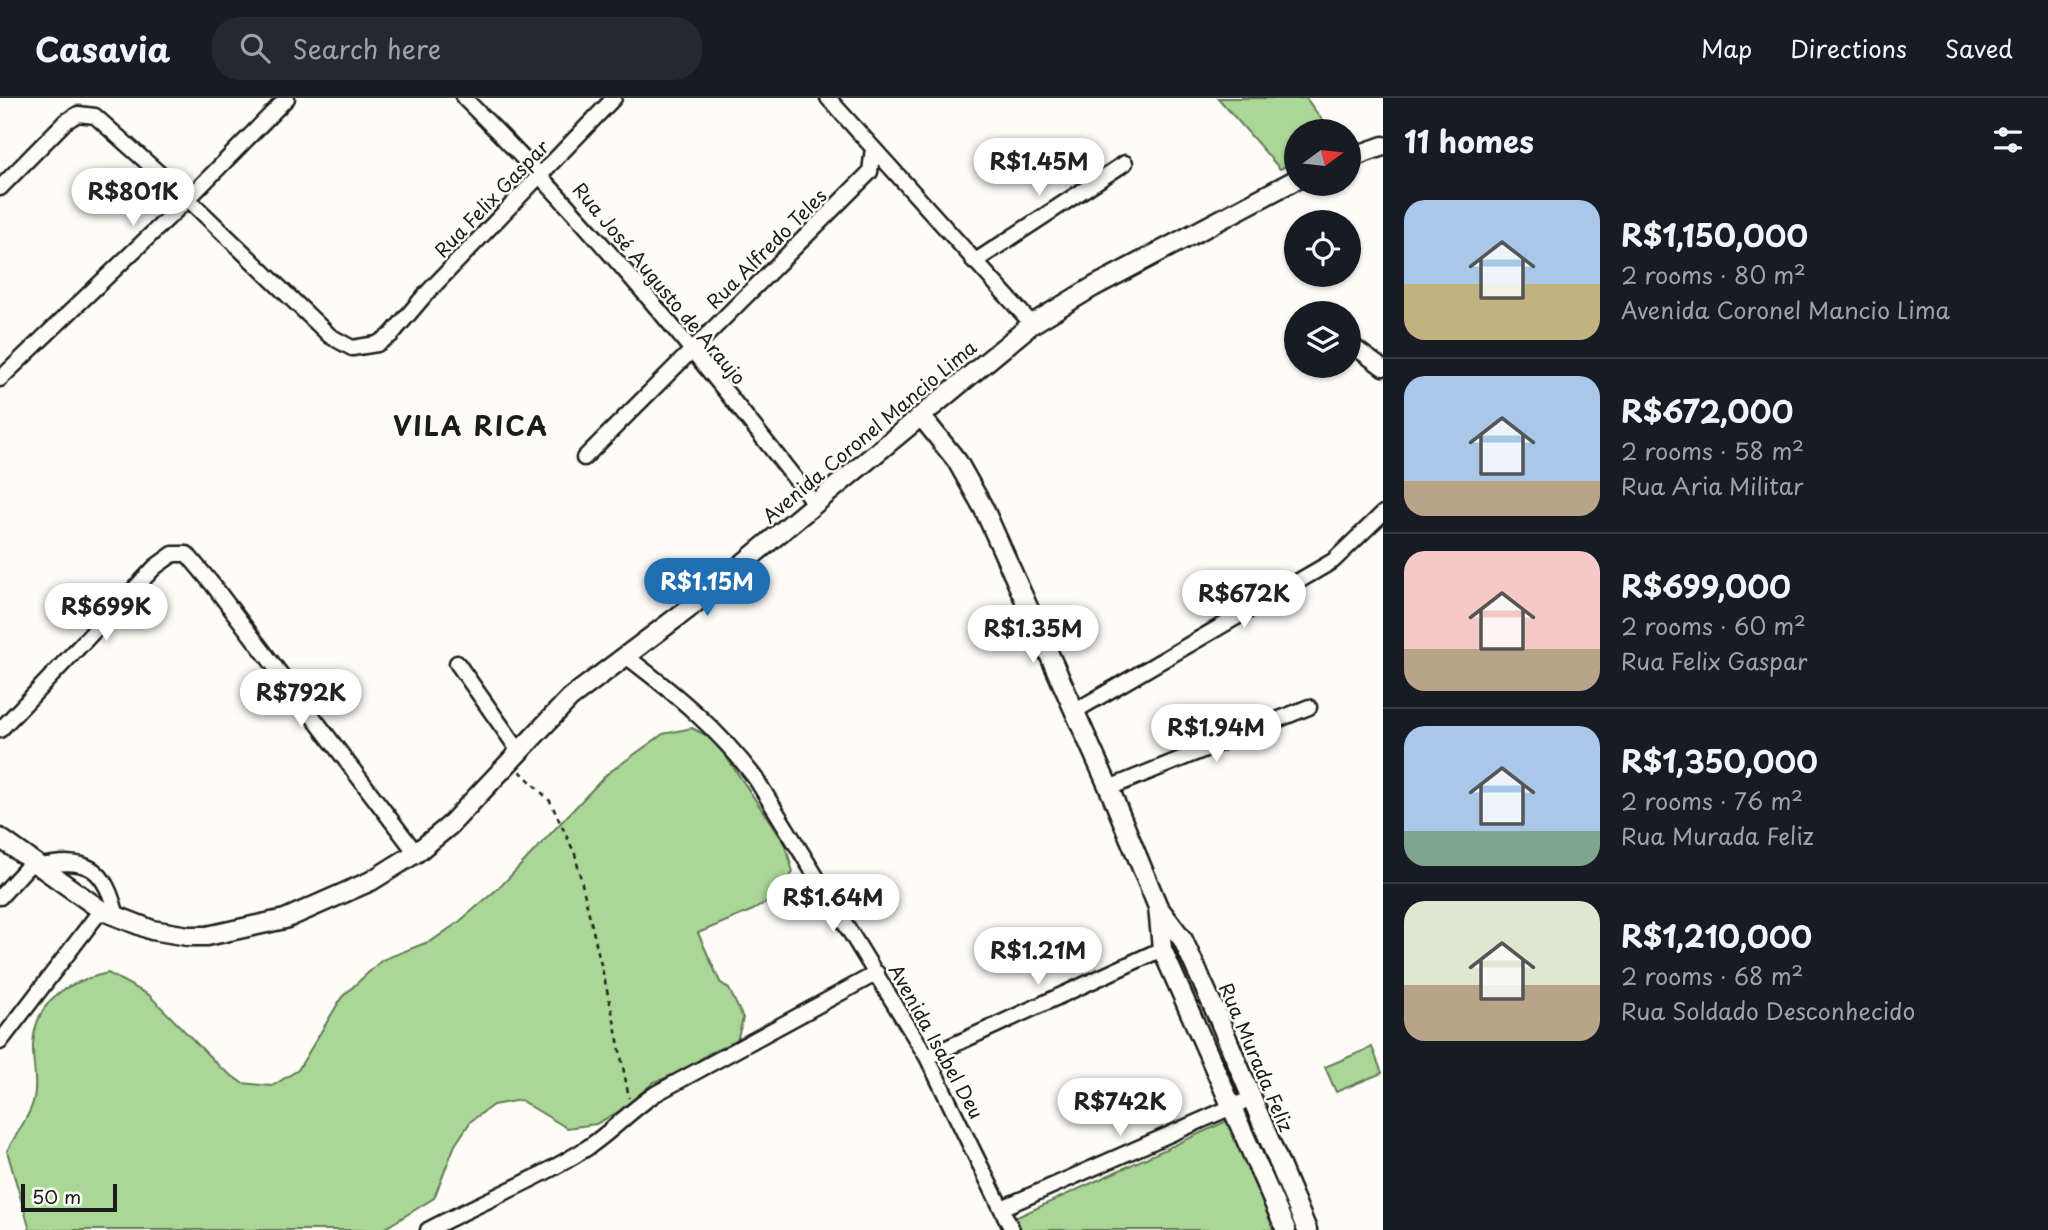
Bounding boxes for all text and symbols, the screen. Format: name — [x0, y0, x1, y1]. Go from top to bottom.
search box — [212, 17, 702, 80]
text: Casavia — [35, 23, 170, 73]
icon: search — [236, 29, 274, 67]
text: Search here — [292, 29, 441, 68]
text: Map — [1701, 30, 1752, 66]
text: Directions — [1790, 30, 1907, 66]
text: Saved — [1945, 30, 2013, 66]
text: 11 homes — [1404, 118, 1534, 163]
north arrow — [1284, 119, 1362, 196]
map controls — [1284, 119, 1361, 378]
icon: filters — [1989, 121, 2027, 159]
street label: Rua Felix Gaspar — [427, 133, 555, 263]
pin: R$1.45M — [974, 139, 1104, 198]
text: R$1.45M — [989, 143, 1089, 178]
pin: R$801K — [76, 169, 190, 228]
text: R$801K — [87, 173, 179, 208]
street label: Rua José Augusto de Araujo — [567, 176, 753, 390]
street label: Rua Alfredo Teles — [700, 182, 832, 314]
button: locate — [1284, 210, 1361, 287]
text: R$1,150,000 — [1621, 212, 1808, 257]
icon: home — [1460, 228, 1544, 312]
text: 2 rooms · 80 m² — [1621, 257, 1806, 292]
text: Avenida Coronel Mancio Lima — [1621, 292, 1950, 327]
button: layers — [1284, 301, 1361, 378]
street label: Avenida Coronel Mancio Lima — [756, 333, 982, 529]
text: R$672,000 — [1621, 388, 1793, 433]
icon: home — [1460, 404, 1544, 488]
district label: VILA RICA — [393, 406, 549, 445]
text: 2 rooms · 58 m² — [1621, 433, 1804, 468]
text: Rua Aria Militar — [1621, 468, 1803, 503]
pin: R$1.15M — [642, 559, 772, 618]
text: R$1.15M — [660, 563, 754, 598]
text: R$699,000 — [1621, 563, 1791, 608]
pin: R$672K — [1187, 570, 1301, 630]
text: R$672K — [1198, 575, 1290, 610]
icon: home — [1460, 579, 1544, 663]
pin: R$699K — [49, 584, 163, 643]
text: R$699K — [61, 588, 151, 623]
pin: R$1.35M — [968, 606, 1098, 665]
text: 2 rooms · 60 m² — [1621, 608, 1806, 643]
text: R$1.35M — [984, 610, 1082, 645]
text: Rua Felix Gaspar — [1621, 643, 1808, 678]
pin: R$792K — [244, 670, 358, 729]
text: R$792K — [256, 674, 346, 709]
pin: R$1.94M — [1151, 704, 1281, 764]
text: R$1.94M — [1167, 709, 1265, 744]
text: R$1,350,000 — [1621, 738, 1818, 783]
icon: home — [1460, 754, 1544, 838]
text: 2 rooms · 76 m² — [1621, 783, 1803, 818]
text: Rua Murada Feliz — [1621, 818, 1814, 853]
pin: R$1.64M — [768, 874, 898, 934]
text: R$1.64M — [783, 879, 883, 914]
text: R$1,210,000 — [1621, 913, 1812, 958]
pin: R$1.21M — [973, 928, 1103, 987]
icon: home — [1460, 929, 1544, 1013]
text: R$1.21M — [990, 932, 1086, 967]
text: 2 rooms · 68 m² — [1621, 958, 1803, 993]
street label: Avenida Isabel Deu — [883, 959, 991, 1123]
street label: Rua Murada Feliz — [1213, 978, 1301, 1136]
text: Rua Soldado Desconhecido — [1621, 993, 1915, 1028]
pin: R$742K — [1063, 1079, 1177, 1138]
text: R$742K — [1073, 1083, 1167, 1118]
scale bar — [21, 1181, 117, 1213]
text: 50 m — [32, 1182, 81, 1210]

